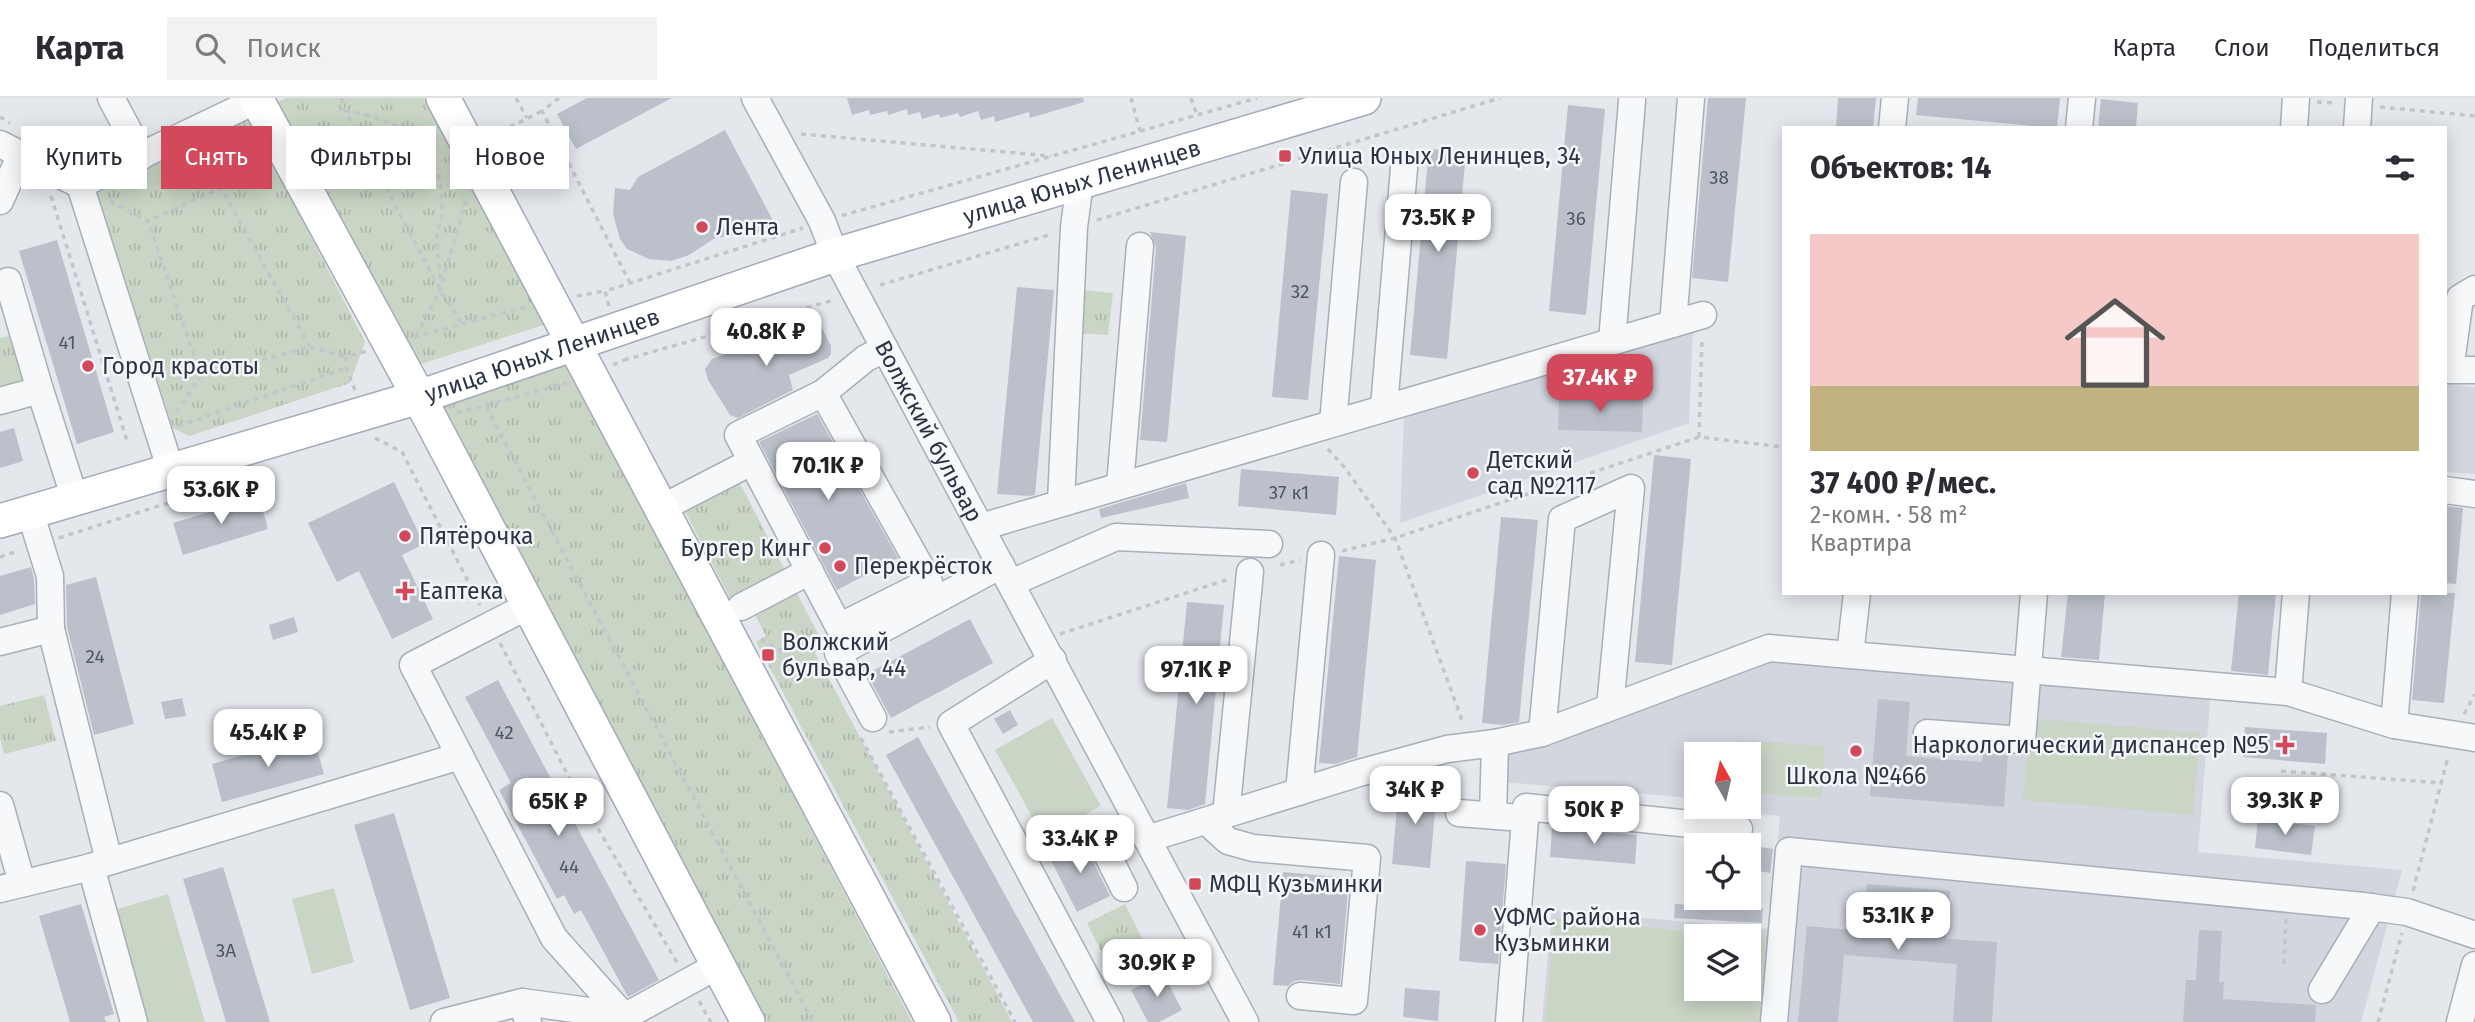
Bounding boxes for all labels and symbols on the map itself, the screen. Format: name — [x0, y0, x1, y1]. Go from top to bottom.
street label: улица Юных Ленинцев — [960, 133, 1204, 230]
place label: Улица Юных Ленинцев, 34 — [1299, 142, 1581, 170]
marker: Улица Юных Ленинцев, 34 — [1277, 148, 1293, 164]
house number: 38 — [1709, 166, 1729, 189]
pin: 73.5K ₽ — [1373, 194, 1503, 254]
house number: 36 — [1566, 207, 1586, 230]
place label: Лента — [716, 213, 779, 241]
marker: Лента — [694, 219, 710, 235]
house number: 32 — [1291, 280, 1309, 303]
street label: улица Юных Ленинцев — [421, 302, 663, 408]
pin: 40.8K ₽ — [701, 308, 831, 368]
house number: 41 — [58, 331, 76, 354]
street label: Волжский бульвар — [869, 335, 989, 527]
place label: Город красоты — [102, 352, 259, 380]
pin: 37.4K ₽ — [1535, 354, 1665, 414]
marker: Город красоты — [80, 358, 96, 374]
pin: 70.1K ₽ — [763, 442, 893, 502]
place label: Детский сад №2117 — [1486, 446, 1596, 500]
marker: Детский сад №2117 — [1465, 465, 1481, 481]
pin: 53.6K ₽ — [156, 466, 286, 526]
house number: 37 к1 — [1269, 481, 1309, 504]
place label: Пятёрочка — [419, 522, 533, 550]
marker: Пятёрочка — [397, 528, 413, 544]
place label: Бургер Кинг — [680, 534, 811, 562]
marker: Бургер Кинг — [817, 540, 833, 556]
place label: Перекрёсток — [854, 552, 993, 580]
marker: Перекрёсток — [832, 558, 848, 574]
place label: Еаптека — [419, 577, 504, 605]
marker: Еаптека — [397, 583, 413, 599]
place label: Волжский бульвар, 44 — [782, 628, 906, 682]
house number: 24 — [85, 645, 105, 668]
pin: 97.1K ₽ — [1131, 646, 1261, 706]
marker: Волжский бульвар, 44 — [760, 647, 776, 663]
pin: 45.4K ₽ — [203, 710, 333, 769]
house number: 42 — [494, 721, 514, 744]
place label: Наркологический диспансер №5 — [1913, 731, 2269, 759]
marker: Наркологический диспансер №5 — [2275, 735, 2295, 755]
north arrow — [1684, 742, 1760, 819]
marker: Школа №466 — [1848, 743, 1864, 759]
place label: Школа №466 — [1786, 762, 1926, 790]
pin: 34K ₽ — [1366, 766, 1464, 826]
pin: 65K ₽ — [509, 778, 607, 838]
pin: 39.3K ₽ — [2220, 778, 2350, 837]
pin: 50K ₽ — [1545, 786, 1643, 846]
pin: 33.4K ₽ — [1015, 816, 1145, 875]
house number: 44 — [559, 855, 579, 878]
place label: МФЦ Кузьминки — [1209, 870, 1383, 898]
marker: МФЦ Кузьминки — [1187, 876, 1203, 892]
pin: 53.1K ₽ — [1833, 892, 1963, 952]
place label: УФМС района Кузьминки — [1494, 903, 1641, 957]
house number: 41 к1 — [1292, 920, 1332, 943]
marker: УФМС района Кузьминки — [1472, 922, 1488, 938]
house number: 3А — [216, 939, 236, 962]
pin: 30.9K ₽ — [1092, 940, 1222, 999]

